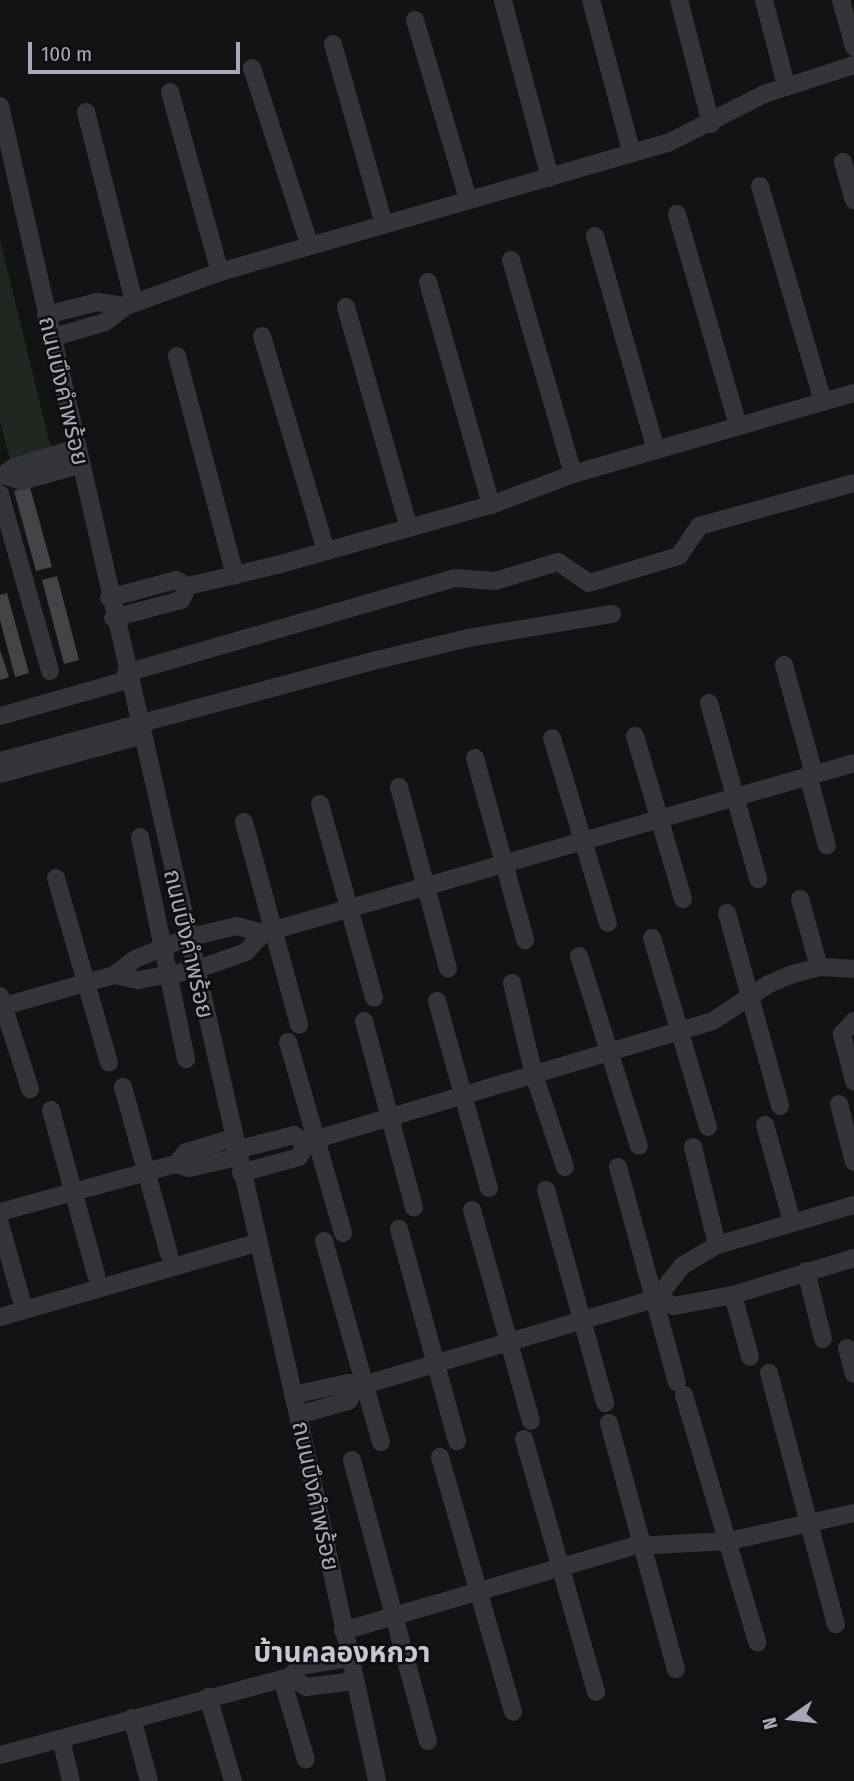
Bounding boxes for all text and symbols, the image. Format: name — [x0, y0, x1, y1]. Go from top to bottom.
scale bar — [32, 28, 243, 72]
text: 100 m — [41, 41, 92, 67]
street label: ถนนบึงคำพร้อย — [32, 314, 94, 468]
street label: ถนนบึงคำพร้อย — [157, 867, 219, 1021]
street label: ถนนบึงคำพร้อย — [285, 1419, 345, 1573]
district label: บ้านคลองหกวา — [254, 1636, 430, 1670]
north arrow — [756, 1683, 826, 1753]
text: N — [758, 1715, 783, 1732]

